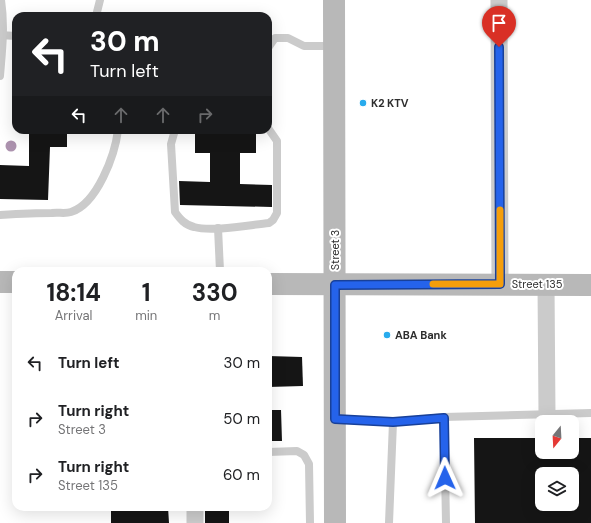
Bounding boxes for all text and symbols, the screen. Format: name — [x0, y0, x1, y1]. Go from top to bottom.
pin — [482, 6, 516, 47]
icon: arrive — [488, 12, 510, 34]
text: 30 m — [90, 23, 160, 60]
icon: left — [24, 28, 76, 80]
text: Turn left — [90, 59, 159, 83]
place label: K2 KTV — [371, 96, 409, 110]
marker: K2 KTV — [358, 98, 368, 108]
icon: left — [68, 104, 90, 126]
icon: ahead — [110, 104, 132, 126]
icon: ahead — [152, 104, 174, 126]
icon: right — [194, 104, 216, 126]
street label: Street 3 — [328, 230, 342, 270]
text: 18:14 — [46, 277, 101, 308]
text: 1 — [142, 277, 151, 308]
text: 330 — [192, 277, 238, 308]
street label: Street 135 — [512, 277, 563, 291]
text: Arrival — [55, 307, 93, 324]
text: min — [135, 307, 157, 324]
text: m — [209, 307, 220, 324]
place label: ABA Bank — [395, 328, 447, 342]
marker: ABA Bank — [382, 330, 392, 340]
icon: left — [24, 352, 46, 374]
text: Turn left — [58, 353, 119, 373]
text: 30 m — [224, 353, 260, 373]
text: Turn right — [58, 401, 129, 421]
icon: right — [24, 408, 46, 430]
text: 50 m — [223, 409, 260, 429]
north arrow — [535, 415, 579, 459]
map controls — [535, 415, 579, 511]
text: Street 3 — [58, 421, 106, 438]
text: Turn right — [58, 457, 129, 477]
position arrow — [424, 457, 466, 499]
icon: right — [24, 464, 46, 486]
text: 60 m — [223, 465, 260, 485]
button: layers — [535, 467, 579, 511]
text: Street 135 — [58, 477, 118, 494]

